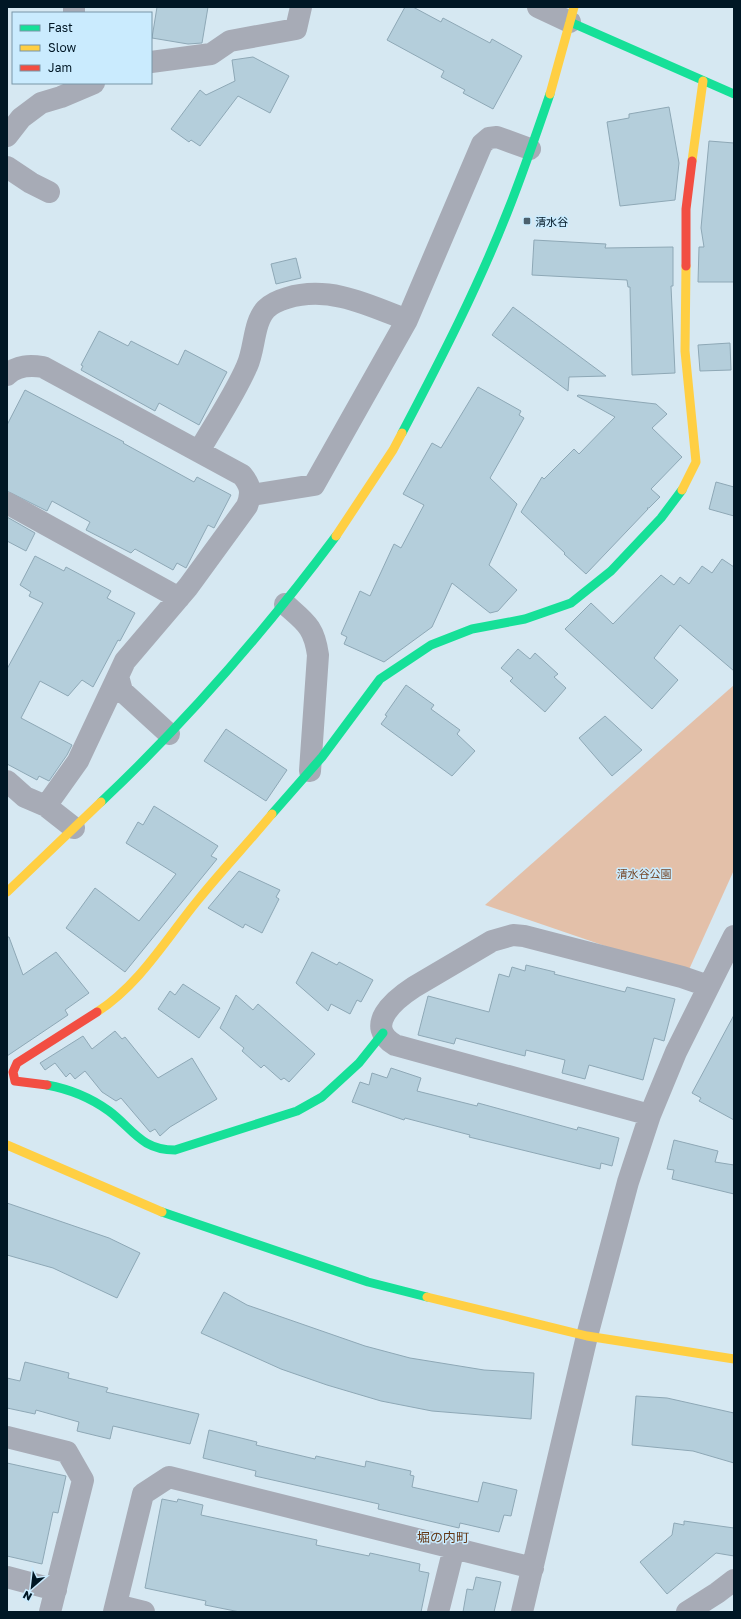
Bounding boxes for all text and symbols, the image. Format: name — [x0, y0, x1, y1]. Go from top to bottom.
legend — [12, 12, 152, 84]
text: Fast — [48, 20, 73, 35]
text: Slow — [48, 40, 76, 55]
text: Jam — [48, 60, 72, 75]
place label: 清水谷 — [535, 215, 568, 228]
marker: 清水谷 — [522, 216, 532, 226]
park label: 清水谷公園 — [617, 867, 672, 880]
district label: 堀の内町 — [417, 1529, 469, 1545]
north arrow — [12, 1567, 52, 1607]
text: N — [20, 1589, 34, 1604]

